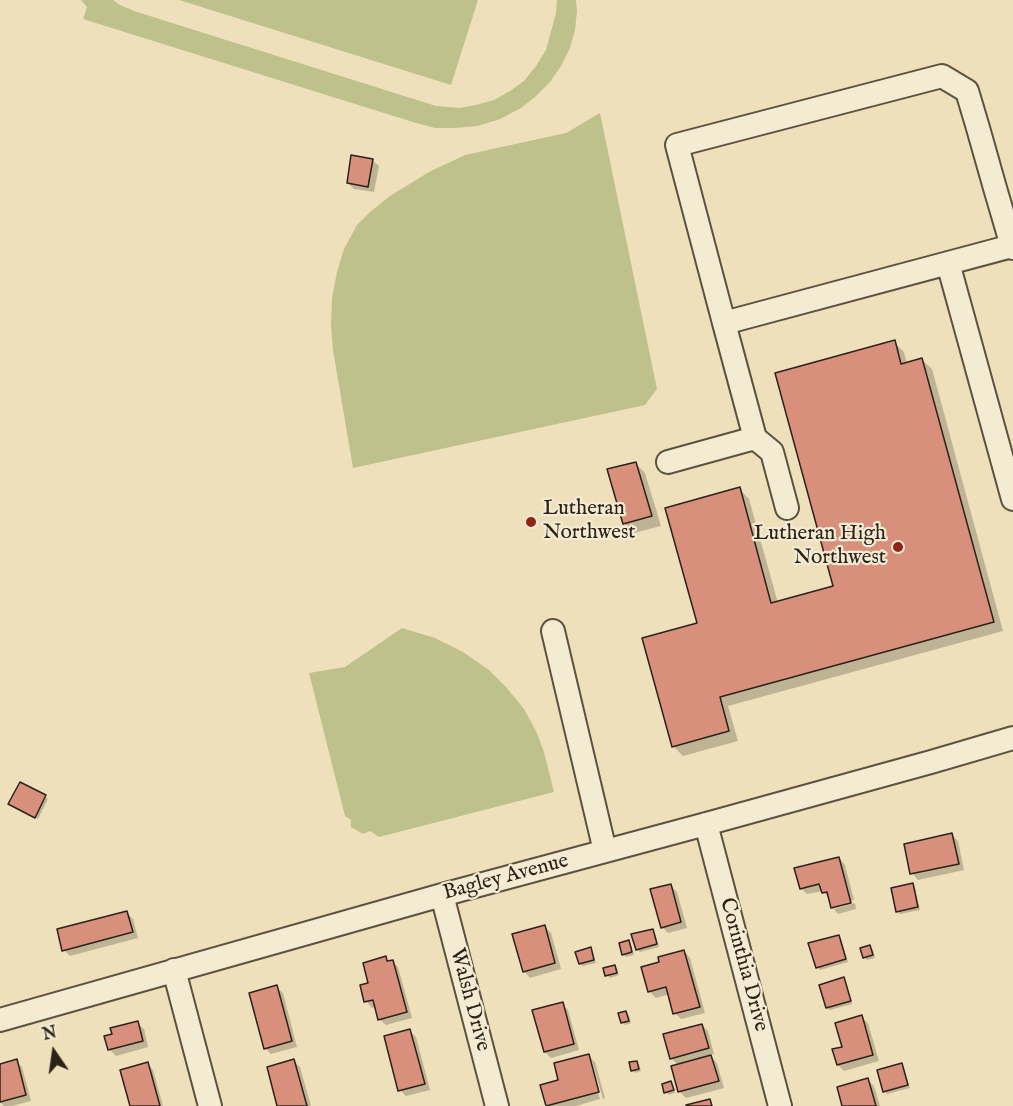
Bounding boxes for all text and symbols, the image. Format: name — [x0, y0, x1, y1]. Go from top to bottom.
place label: Lutheran Northwest — [543, 497, 636, 547]
marker: Lutheran Northwest — [524, 515, 538, 529]
place label: Lutheran High Northwest — [753, 522, 886, 572]
marker: Lutheran High Northwest — [891, 540, 905, 554]
street label: Bagley Avenue — [441, 849, 571, 907]
street label: Corinthia Drive — [713, 895, 773, 1035]
street label: Walsh Drive — [443, 946, 495, 1054]
north arrow — [24, 1022, 84, 1082]
text: N — [41, 1023, 59, 1046]

